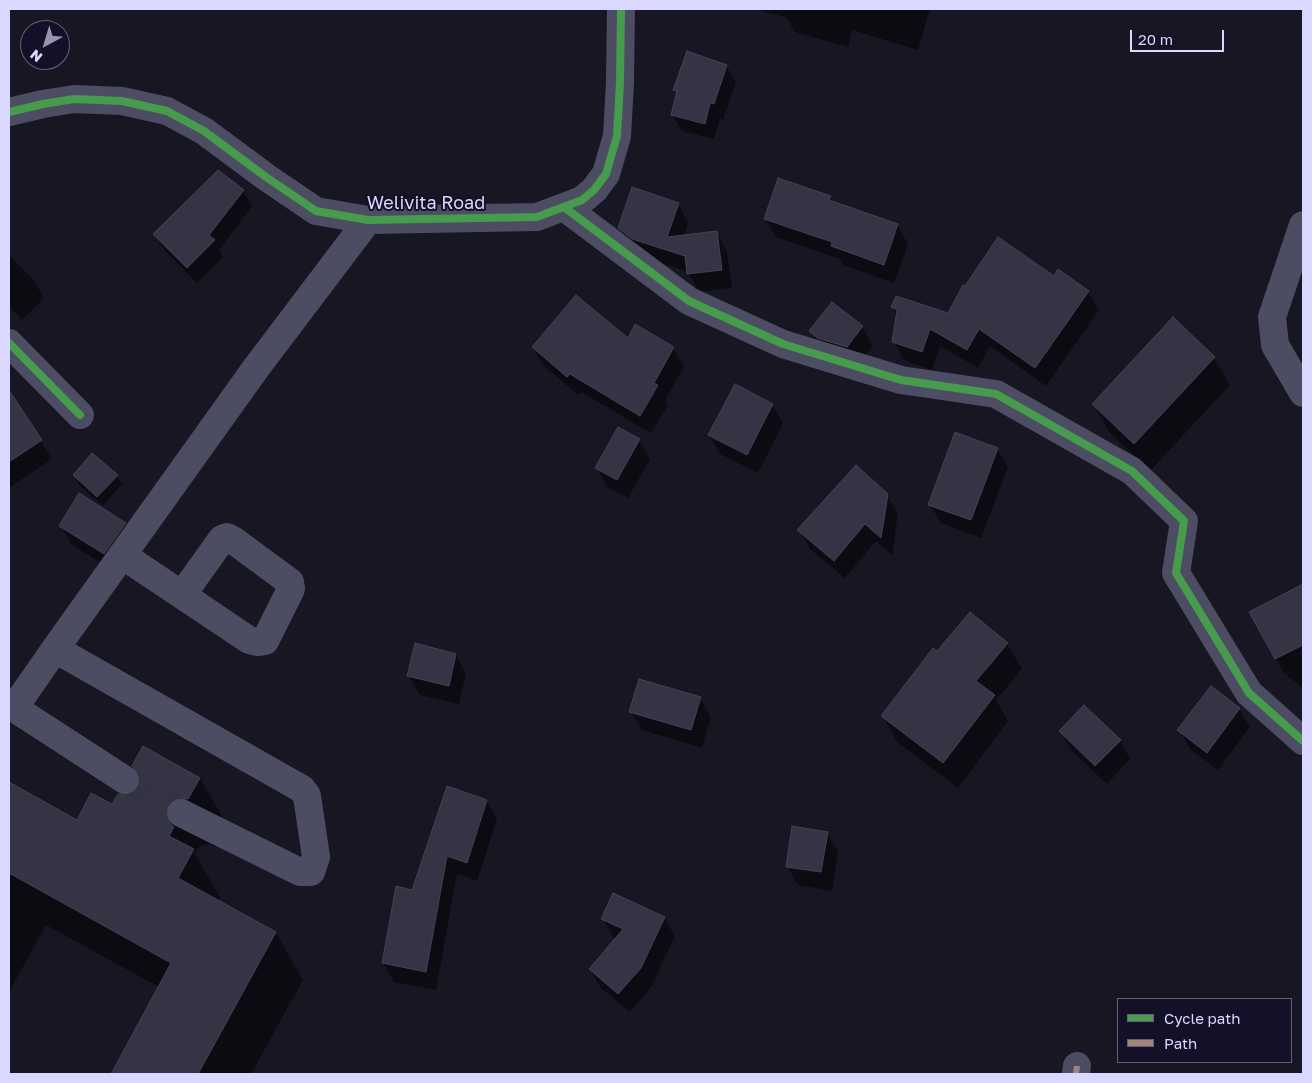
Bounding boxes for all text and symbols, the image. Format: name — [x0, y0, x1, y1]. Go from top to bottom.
north arrow — [20, 20, 70, 70]
scale bar — [1132, 20, 1226, 52]
text: 20 m — [1138, 30, 1173, 48]
text: N — [26, 46, 45, 66]
street label: Welivita Road — [367, 192, 485, 214]
legend — [1117, 998, 1292, 1063]
text: Cycle path — [1164, 1009, 1240, 1027]
text: Path — [1164, 1034, 1197, 1052]

